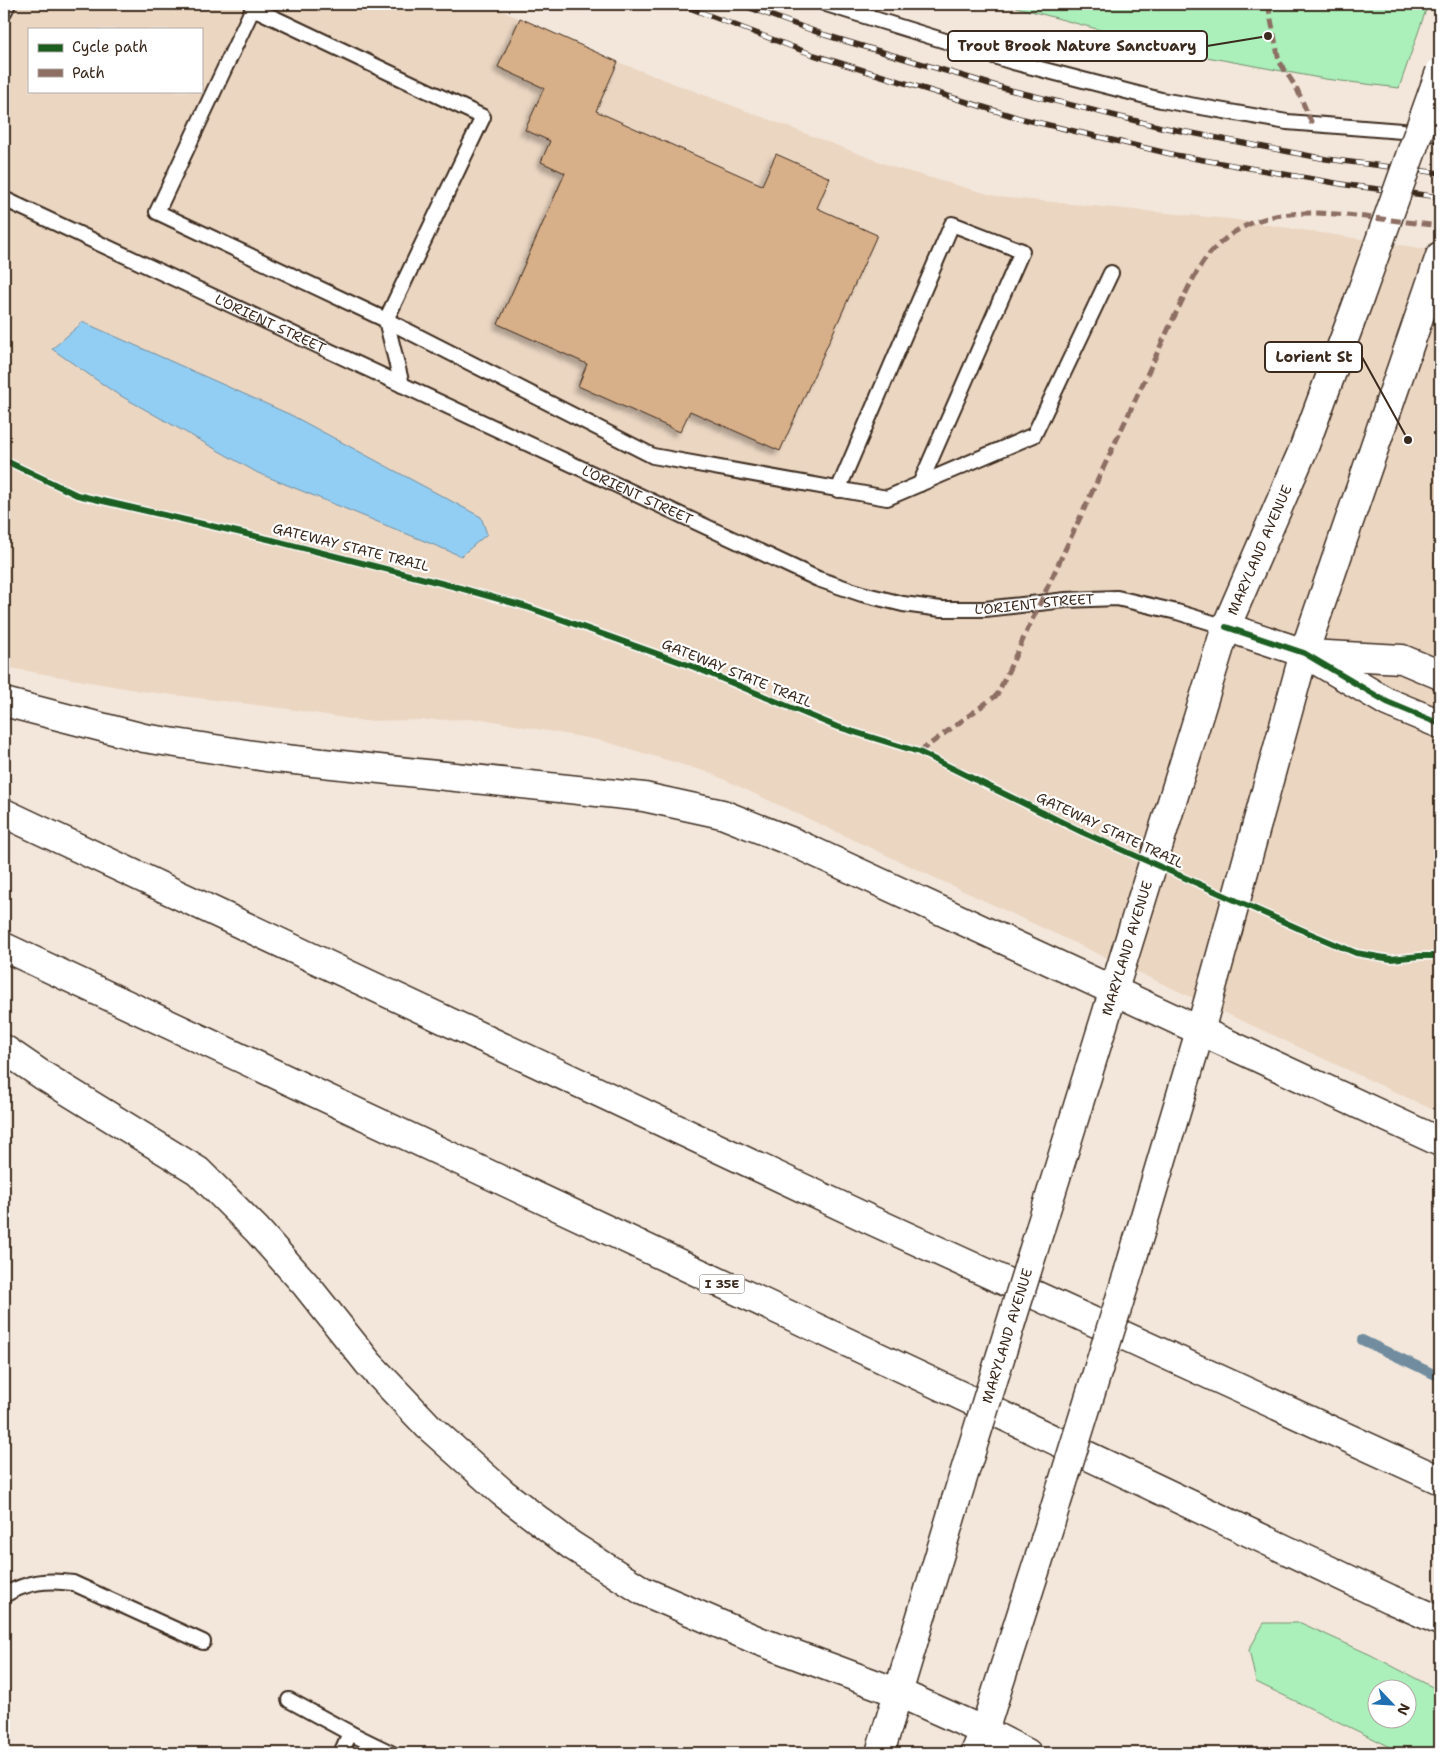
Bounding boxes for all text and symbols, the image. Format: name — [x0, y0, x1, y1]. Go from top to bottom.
legend — [28, 28, 202, 92]
callout: Trout Brook Nature Sanctuary — [948, 31, 1207, 61]
text: Trout Brook Nature Sanctuary — [957, 36, 1197, 56]
text: Cycle path — [72, 37, 148, 57]
text: Path — [72, 63, 105, 83]
street label: L'ORIENT STREET — [212, 290, 329, 357]
callout: Lorient St — [1265, 342, 1362, 372]
text: Lorient St — [1275, 347, 1353, 367]
street label: L'ORIENT STREET — [579, 461, 696, 528]
street label: MARYLAND AVENUE — [1223, 482, 1296, 618]
street label: GATEWAY STATE TRAIL — [271, 519, 431, 575]
street label: L'ORIENT STREET — [975, 590, 1095, 618]
street label: GATEWAY STATE TRAIL — [659, 635, 815, 712]
street label: GATEWAY STATE TRAIL — [1033, 788, 1187, 872]
street label: MARYLAND AVENUE — [1097, 878, 1156, 1018]
street label: MARYLAND AVENUE — [978, 1266, 1036, 1405]
road number: I 35E — [700, 1274, 744, 1294]
north arrow — [1366, 1680, 1416, 1730]
text: N — [1393, 1701, 1414, 1718]

